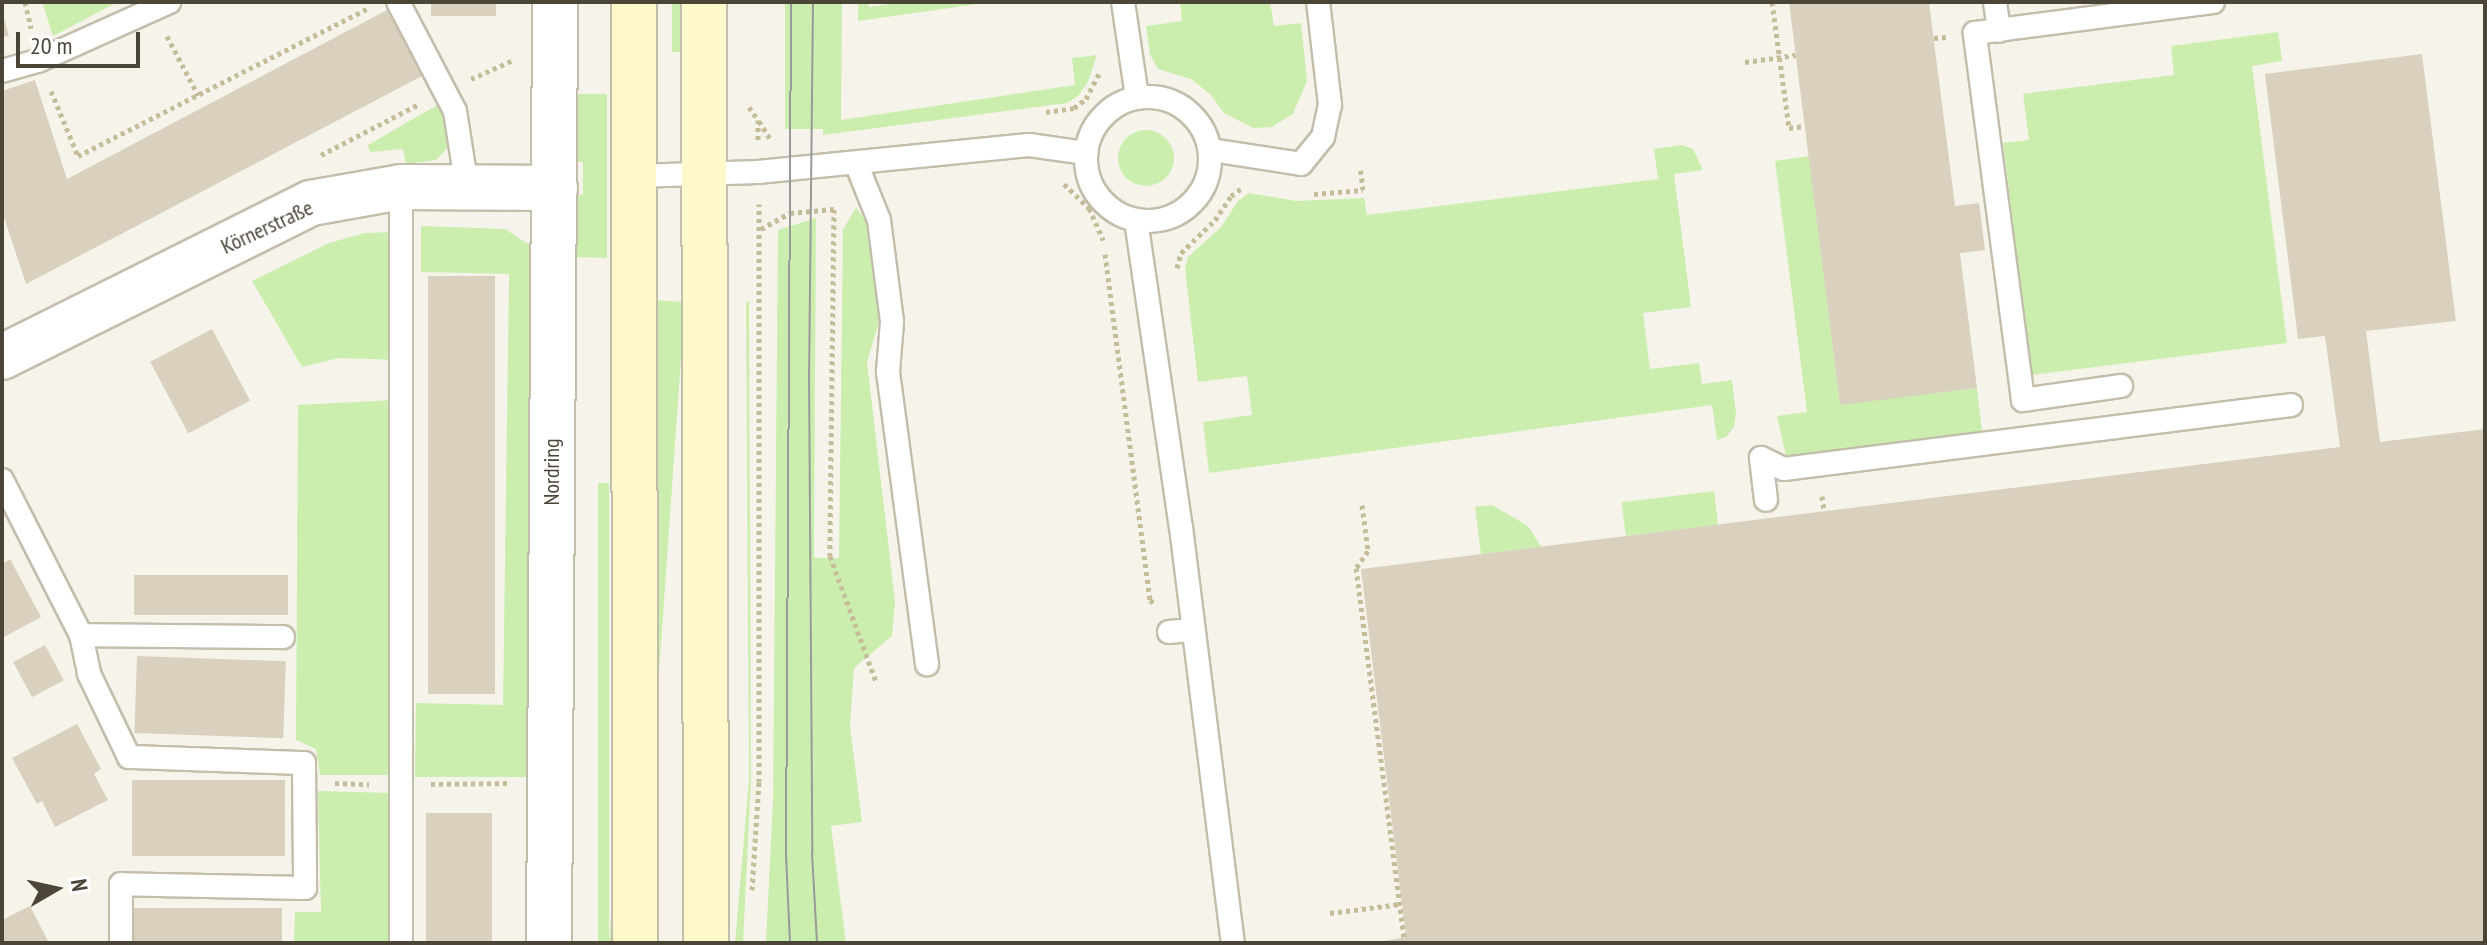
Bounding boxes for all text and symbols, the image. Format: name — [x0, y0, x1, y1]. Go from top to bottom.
scale bar — [20, 16, 144, 66]
text: 20 m — [30, 30, 72, 61]
street label: Körnerstraße — [217, 194, 317, 260]
street label: Nordring — [539, 439, 565, 505]
north arrow — [16, 849, 96, 929]
text: N — [65, 877, 94, 893]

